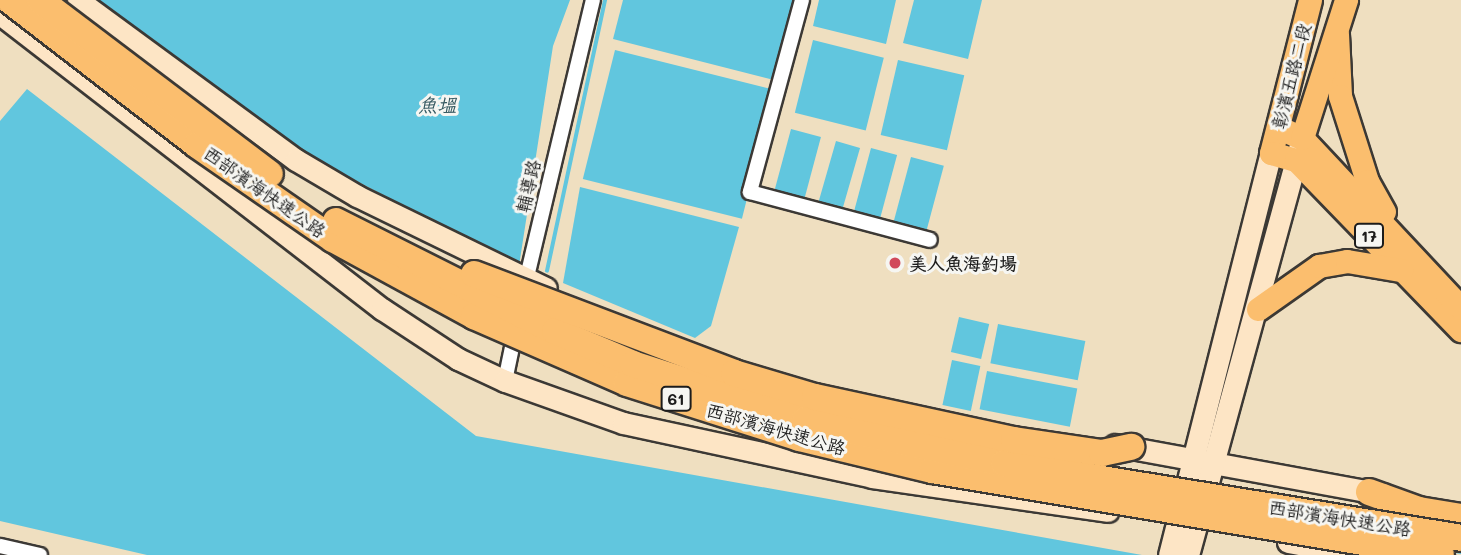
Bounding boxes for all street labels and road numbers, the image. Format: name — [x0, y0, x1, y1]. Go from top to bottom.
street label: 彰濱五路二段 — [1267, 21, 1315, 131]
street label: 西部濱海快速公路 — [200, 142, 330, 242]
street label: 輔導路 — [511, 157, 545, 215]
road number: 17 — [1353, 224, 1385, 248]
road number: 61 — [660, 386, 692, 412]
street label: 西部濱海快速公路 — [704, 399, 848, 459]
street label: 西部濱海快速公路 — [1267, 496, 1413, 540]

